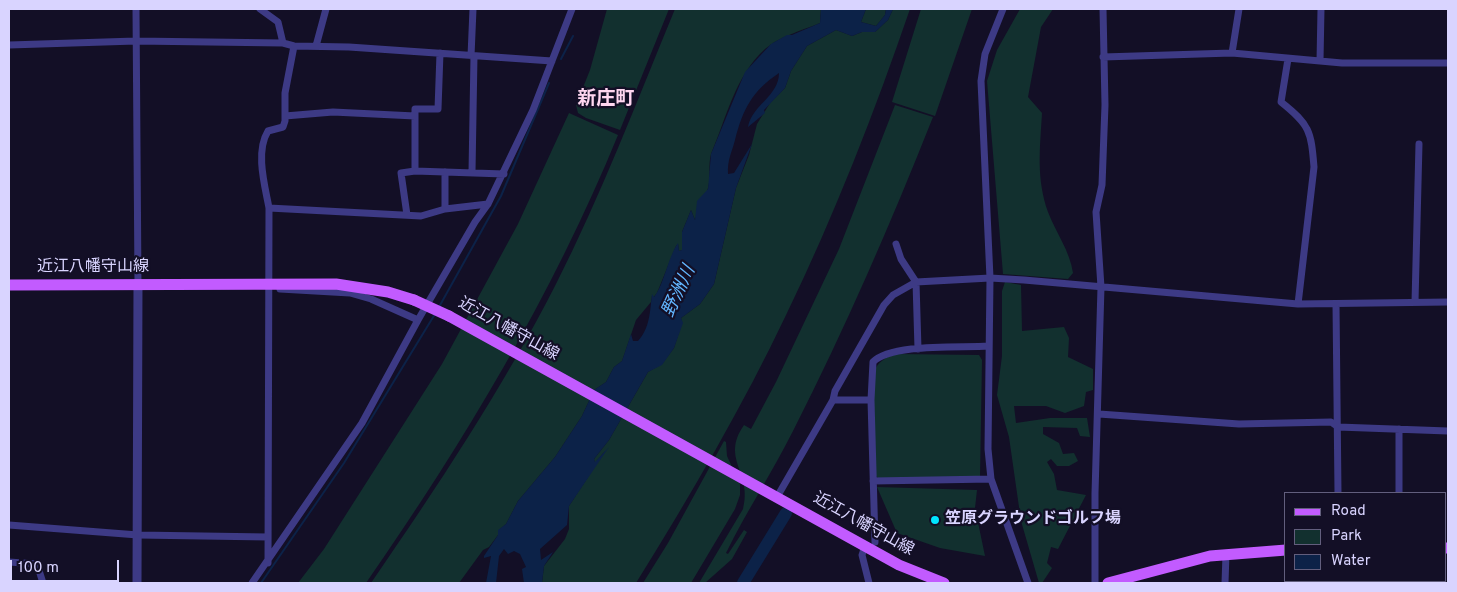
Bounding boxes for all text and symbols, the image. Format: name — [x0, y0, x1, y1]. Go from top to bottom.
district label: 新庄町 — [578, 89, 634, 111]
street label: 近江八幡守山線 — [37, 258, 149, 278]
water label: 野洲川 — [659, 263, 701, 321]
street label: 近江八幡守山線 — [454, 294, 562, 366]
street label: 近江八幡守山線 — [809, 489, 917, 561]
legend — [1284, 492, 1447, 582]
text: Road — [1331, 502, 1366, 521]
place label: 笠原グラウンドゴルフ場 — [945, 510, 1121, 530]
marker: 笠原グラウンドゴルフ場 — [929, 514, 941, 526]
text: Park — [1331, 527, 1362, 546]
scale bar — [12, 550, 121, 582]
text: Water — [1331, 552, 1370, 571]
text: 100 m — [18, 559, 59, 578]

